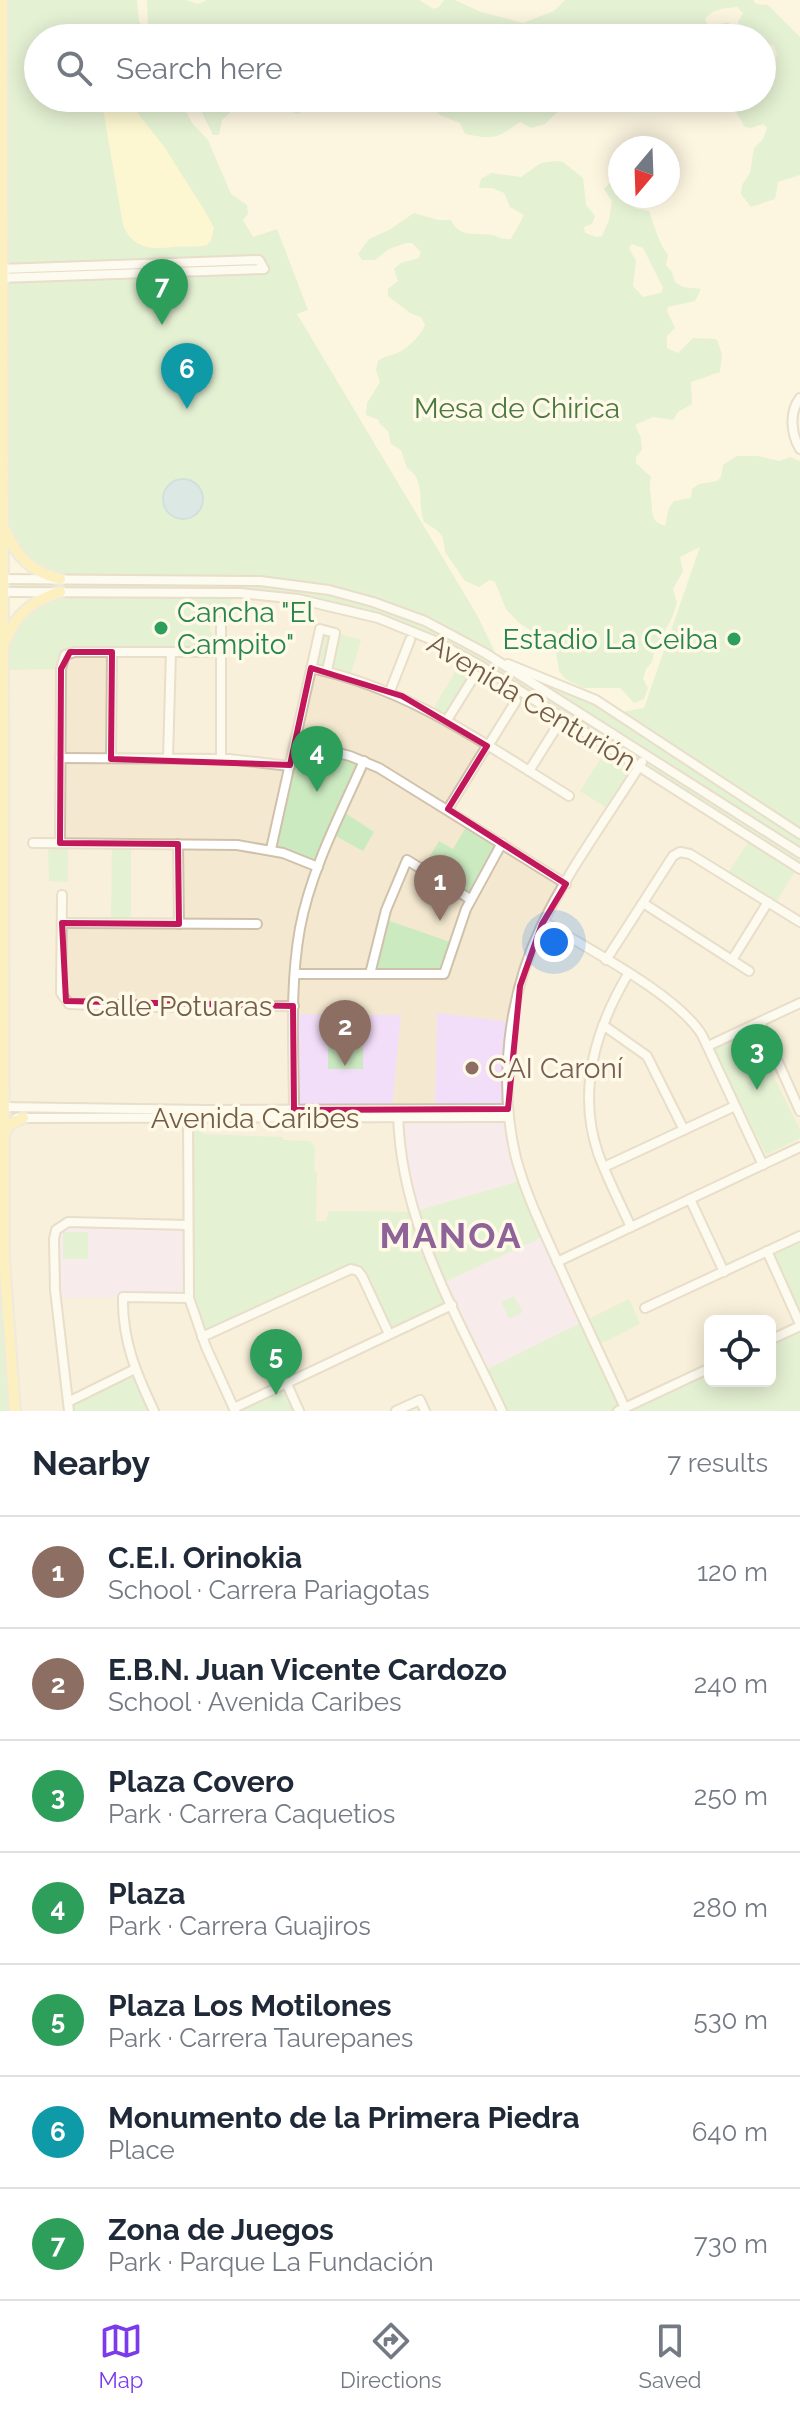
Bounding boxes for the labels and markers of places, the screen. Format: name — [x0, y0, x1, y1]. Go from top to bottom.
pin: 7 — [136, 259, 188, 325]
pin: 6 — [161, 343, 213, 409]
place label: Cancha "El Campito" — [177, 596, 315, 661]
marker: Cancha "El Campito" — [152, 619, 170, 637]
place label: Estadio La Ceiba — [503, 623, 718, 656]
marker: Estadio La Ceiba — [725, 630, 743, 648]
pin: 4 — [291, 726, 343, 792]
pin: 1 — [414, 855, 466, 921]
pin: 2 — [319, 1000, 371, 1066]
pin: 3 — [731, 1024, 783, 1090]
place label: CAI Caroní — [488, 1052, 624, 1085]
marker: CAI Caroní — [463, 1059, 481, 1077]
pin: 5 — [250, 1329, 302, 1395]

